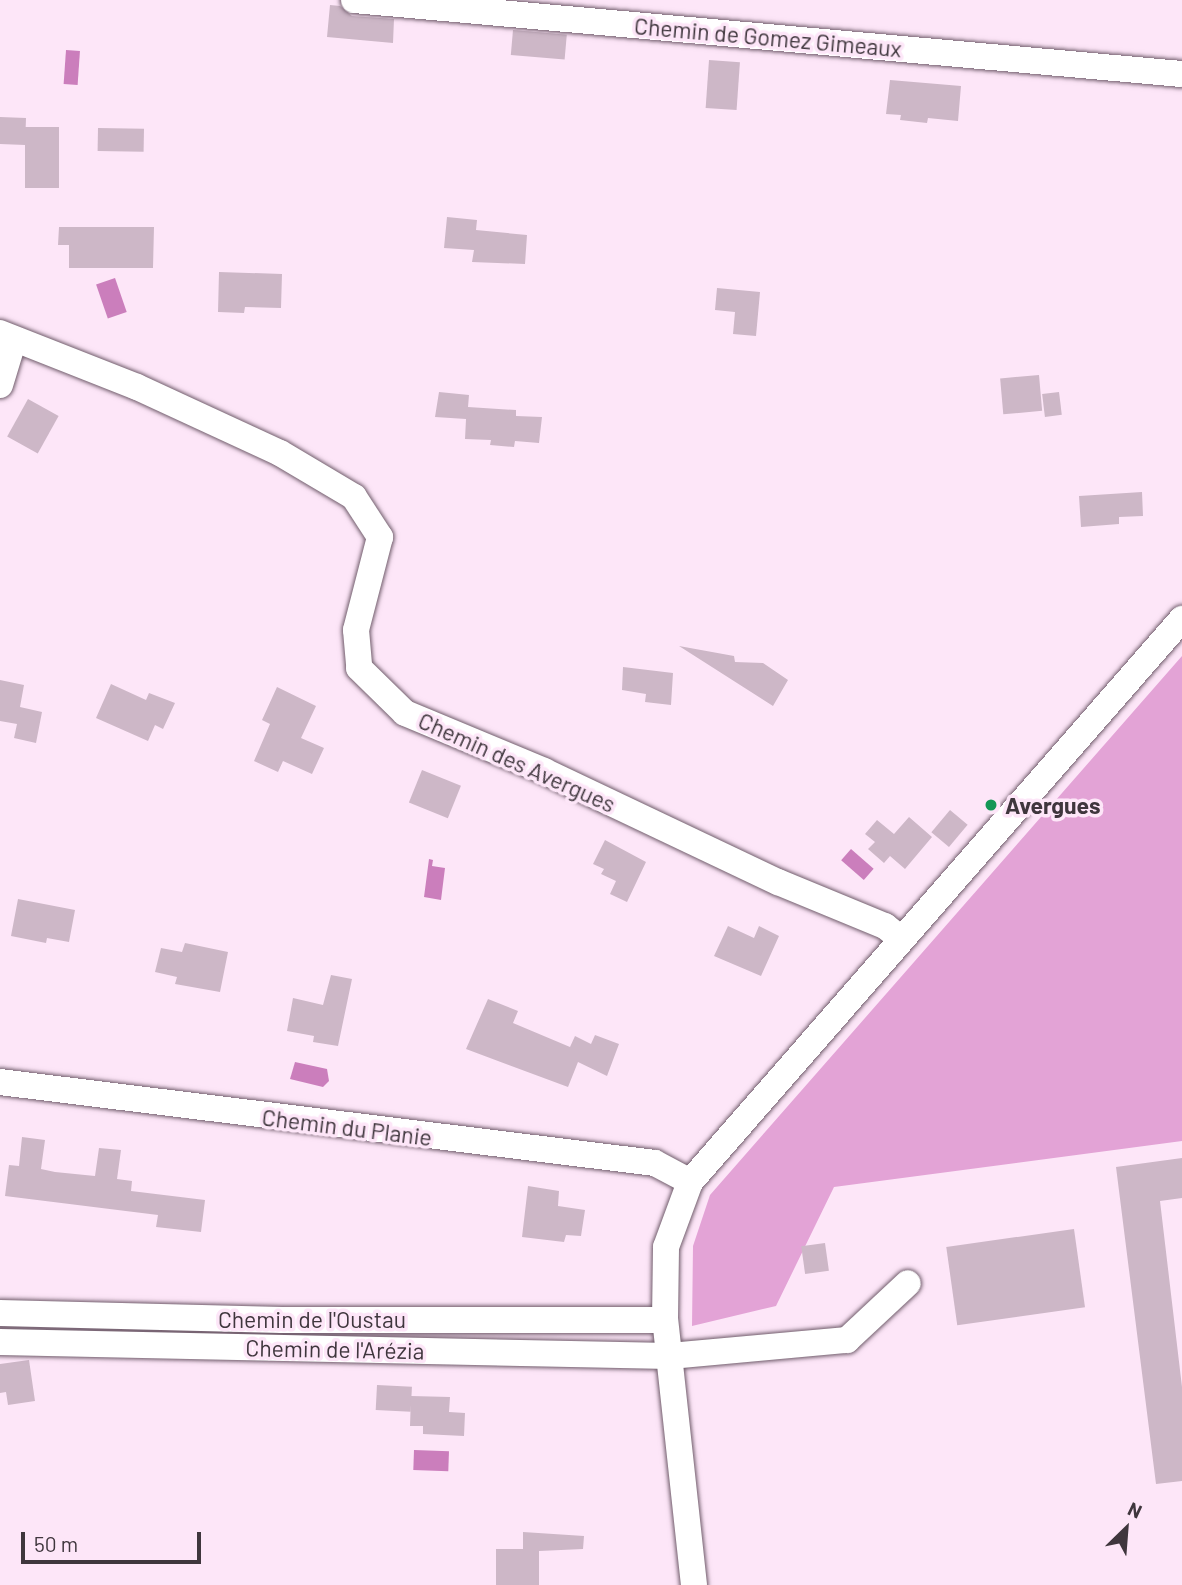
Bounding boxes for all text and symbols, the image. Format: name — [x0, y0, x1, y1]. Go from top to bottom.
street label: Chemin de Gomez Gimeaux — [633, 12, 903, 62]
street label: Chemin des Avergues — [414, 706, 620, 818]
place label: Avergues — [1005, 791, 1101, 819]
marker: Avergues — [983, 797, 999, 813]
street label: Chemin du Planie — [260, 1103, 434, 1151]
street label: Chemin de l'Oustau — [218, 1305, 406, 1333]
street label: Chemin de l'Arézia — [245, 1334, 425, 1364]
north arrow — [1091, 1494, 1161, 1564]
text: N — [1124, 1496, 1146, 1523]
scale bar — [24, 1518, 205, 1562]
text: 50 m — [34, 1531, 78, 1556]

